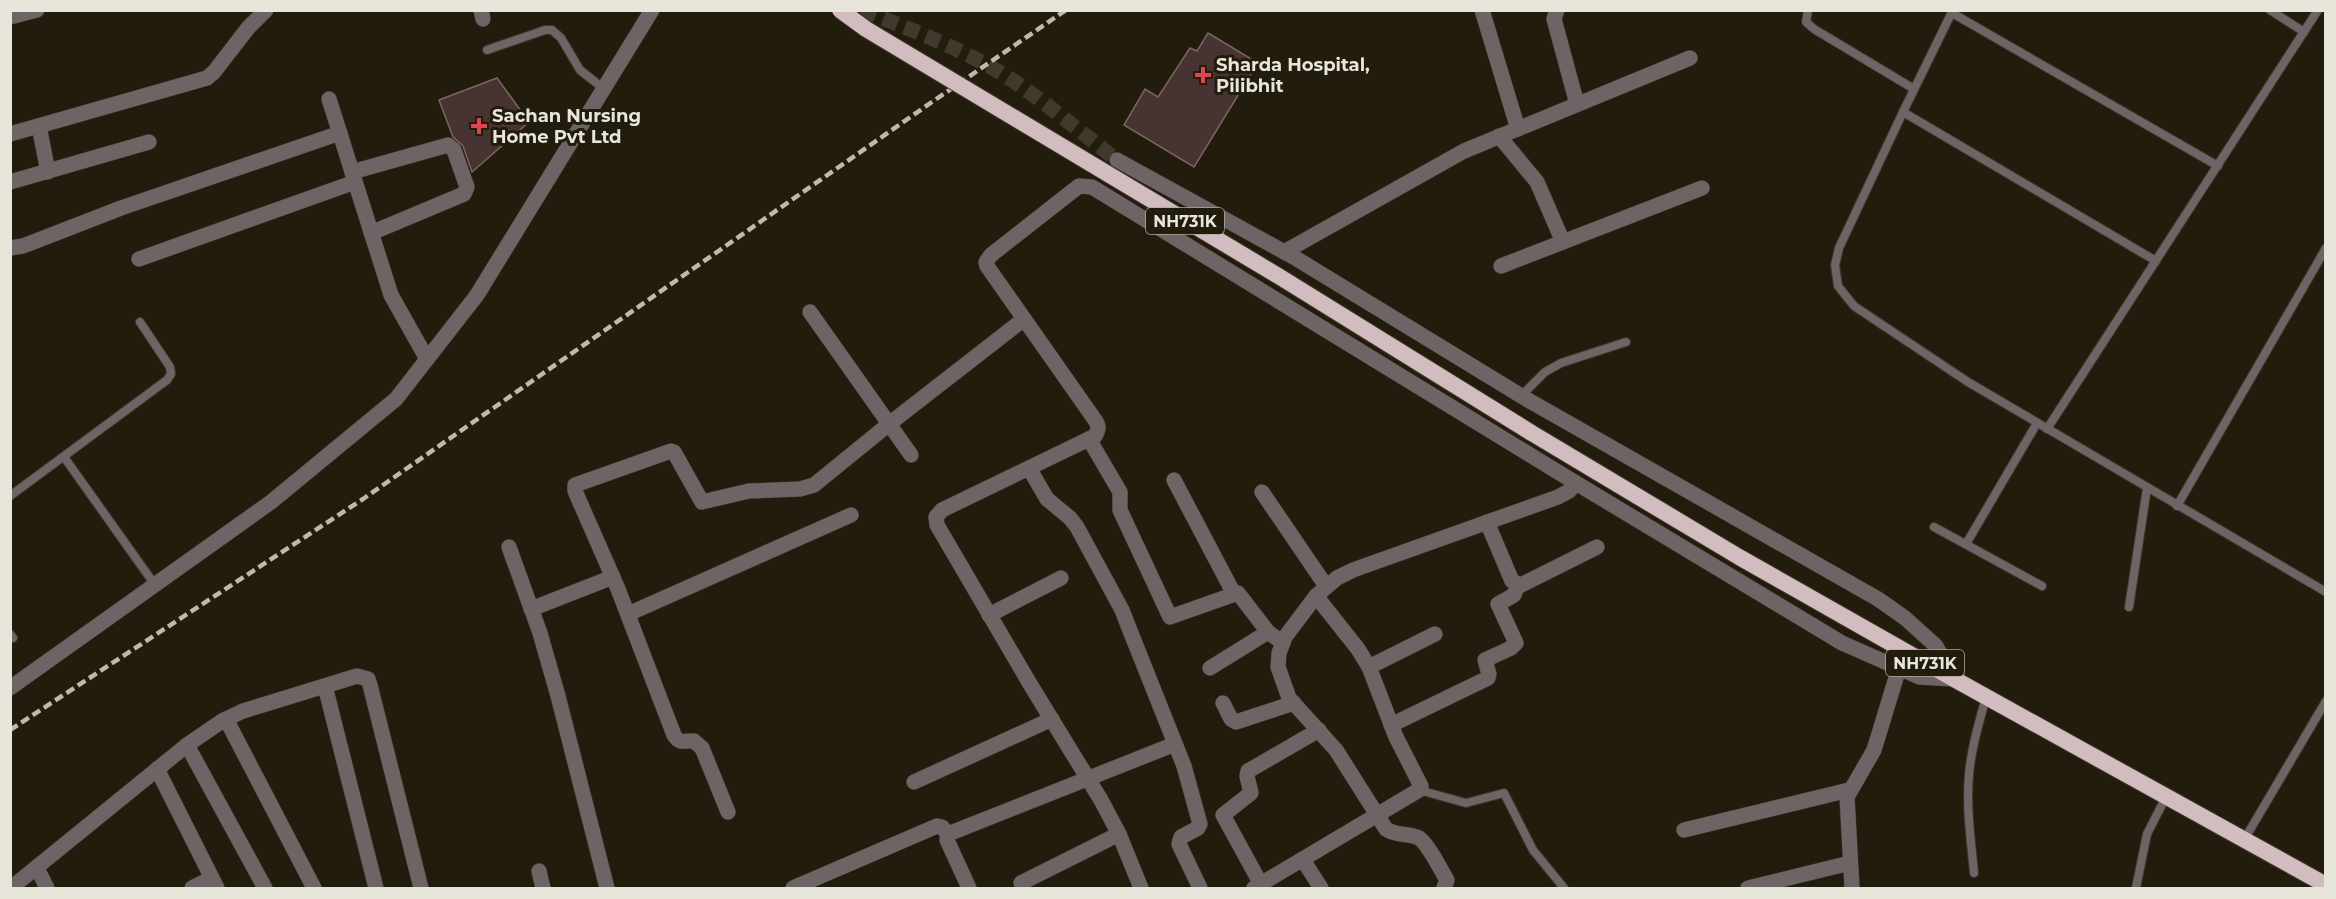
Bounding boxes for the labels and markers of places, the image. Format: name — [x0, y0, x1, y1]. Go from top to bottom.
place label: Sharda Hospital, Pilibhit — [1216, 54, 1370, 97]
marker: Sharda Hospital, Pilibhit — [1194, 66, 1212, 84]
place label: Sachan Nursing Home Pvt Ltd — [492, 105, 641, 148]
marker: Sachan Nursing Home Pvt Ltd — [470, 117, 488, 135]

